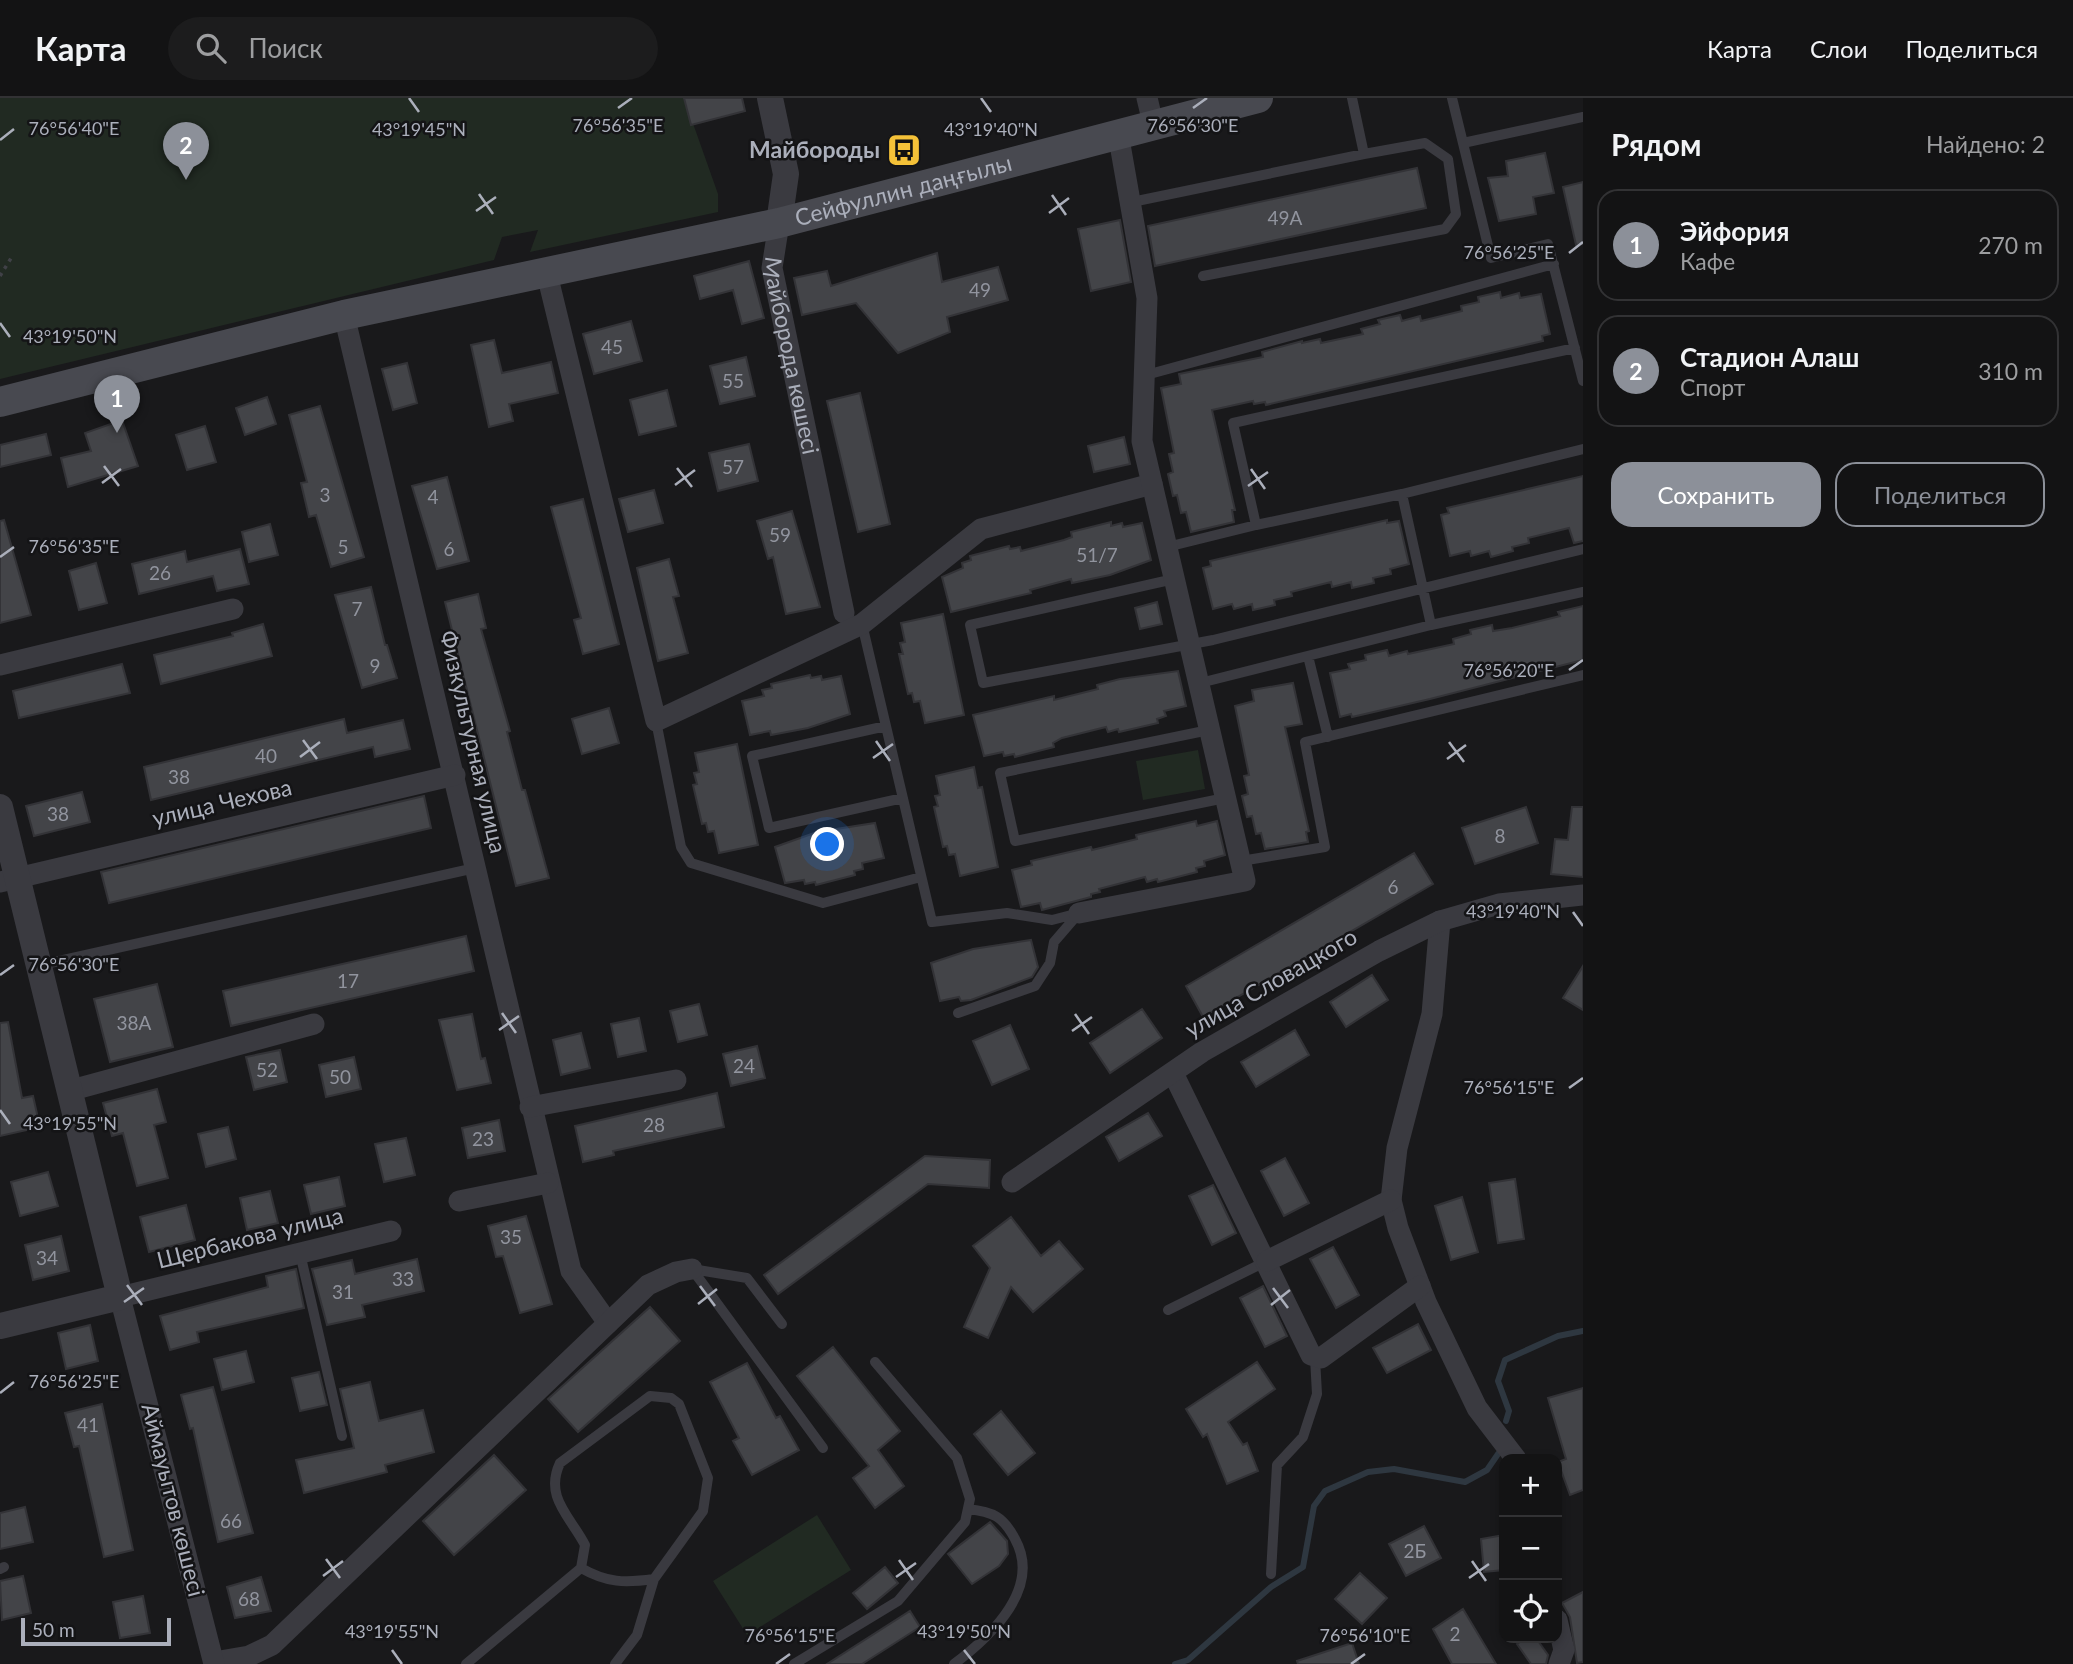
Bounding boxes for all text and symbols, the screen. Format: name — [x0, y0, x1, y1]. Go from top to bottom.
search box — [168, 17, 658, 80]
text: Карта — [35, 28, 126, 68]
icon: search — [192, 29, 230, 67]
text: Поиск — [248, 32, 323, 64]
text: Карта — [1707, 34, 1772, 63]
text: Слои — [1810, 34, 1867, 63]
text: Поделиться — [1905, 34, 2038, 63]
text: 76°56'35"E — [573, 114, 663, 136]
text: 76°56'30"E — [1148, 114, 1238, 136]
text: 76°56'40"E — [29, 117, 119, 139]
text: 43°19'45"N — [372, 118, 466, 140]
text: 43°19'40"N — [944, 118, 1038, 140]
pin: 2 — [163, 122, 209, 180]
text: Рядом — [1611, 126, 1701, 162]
text: Найдено: 2 — [1926, 130, 2045, 158]
bus stop icon: Майбороды — [885, 131, 923, 169]
place label: Майбороды — [749, 135, 880, 163]
street label: Сейфуллин даңғылы — [792, 148, 1015, 231]
house number: 49А — [1268, 206, 1303, 229]
text: Эйфория — [1680, 215, 1789, 247]
text: 1 — [1629, 231, 1643, 259]
text: 270 m — [1978, 231, 2043, 259]
text: 76°56'25"E — [1464, 241, 1554, 263]
text: Кафе — [1680, 247, 1735, 275]
street label: Майборода көшесі — [758, 255, 826, 457]
house number: 49 — [969, 278, 991, 301]
text: 43°19'50"N — [23, 325, 117, 347]
house number: 45 — [601, 335, 623, 358]
text: Стадион Алаш — [1680, 341, 1859, 373]
text: 2 — [1629, 357, 1643, 385]
text: 310 m — [1978, 357, 2043, 385]
house number: 55 — [722, 369, 744, 392]
text: Спорт — [1680, 373, 1745, 401]
pin: 1 — [94, 375, 140, 433]
house number: 57 — [722, 455, 744, 478]
button: Сохранить — [1611, 462, 1821, 527]
button: Поделиться — [1835, 462, 2045, 527]
house number: 3 — [319, 483, 331, 506]
house number: 4 — [427, 485, 439, 508]
house number: 59 — [769, 523, 791, 546]
text: 76°56'35"E — [29, 535, 119, 557]
house number: 5 — [337, 535, 349, 558]
house number: 6 — [443, 537, 455, 560]
house number: 51/7 — [1076, 543, 1118, 566]
house number: 26 — [149, 561, 171, 584]
house number: 7 — [351, 597, 363, 620]
street label: Физкультурная улица — [435, 628, 513, 856]
house number: 9 — [369, 654, 381, 677]
text: 76°56'20"E — [1464, 659, 1554, 681]
house number: 40 — [255, 744, 277, 767]
house number: 38 — [168, 765, 190, 788]
street label: улица Чехова — [149, 772, 294, 832]
house number: 38 — [47, 802, 69, 825]
house number: 8 — [1494, 824, 1506, 847]
your location — [810, 827, 844, 861]
house number: 6 — [1387, 875, 1399, 898]
text: 43°19'40"N — [1466, 900, 1560, 922]
street label: улица Словацкого — [1180, 922, 1361, 1043]
text: 76°56'30"E — [29, 953, 119, 975]
house number: 17 — [337, 969, 359, 992]
house number: 38А — [117, 1011, 152, 1034]
house number: 24 — [733, 1054, 755, 1077]
house number: 52 — [256, 1058, 278, 1081]
house number: 50 — [329, 1065, 351, 1088]
text: 76°56'15"E — [1464, 1076, 1554, 1098]
text: 43°19'55"N — [23, 1112, 117, 1134]
house number: 28 — [643, 1113, 665, 1136]
house number: 23 — [472, 1127, 494, 1150]
street label: Щербакова улица — [154, 1200, 346, 1274]
house number: 35 — [500, 1225, 522, 1248]
house number: 34 — [36, 1246, 58, 1269]
house number: 33 — [392, 1267, 414, 1290]
house number: 31 — [332, 1280, 354, 1303]
text: 76°56'25"E — [29, 1370, 119, 1392]
street label: Аймауытов көшесі — [136, 1400, 212, 1599]
house number: 41 — [77, 1413, 99, 1436]
map controls — [1499, 1454, 1562, 1643]
button: + — [1499, 1454, 1562, 1517]
house number: 66 — [220, 1509, 242, 1532]
button: − — [1499, 1517, 1562, 1580]
house number: 2Б — [1404, 1539, 1426, 1562]
button: locate — [1499, 1580, 1562, 1643]
house number: 68 — [238, 1587, 260, 1610]
scale bar — [21, 1615, 172, 1647]
text: 50 m — [32, 1618, 75, 1641]
text: 43°19'55"N — [345, 1620, 439, 1642]
text: 43°19'50"N — [917, 1620, 1011, 1642]
house number: 2 — [1449, 1622, 1461, 1645]
text: 76°56'15"E — [745, 1624, 835, 1646]
text: 76°56'10"E — [1320, 1624, 1410, 1646]

